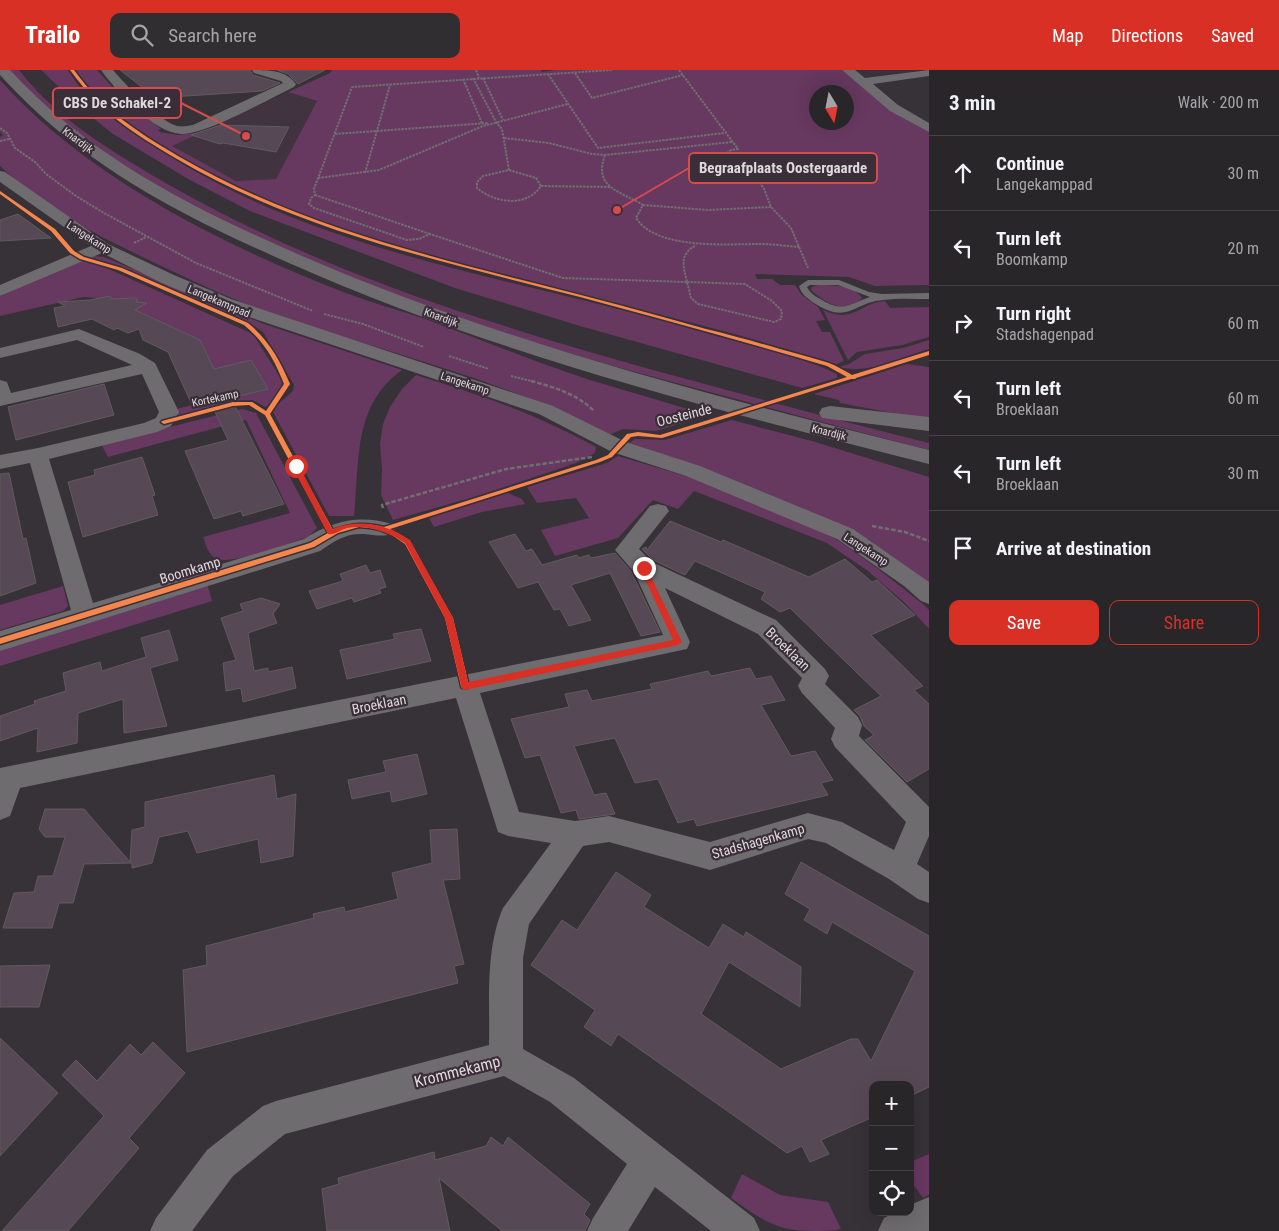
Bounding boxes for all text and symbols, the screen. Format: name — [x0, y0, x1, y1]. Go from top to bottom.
search box — [110, 13, 460, 58]
text: Trailo — [25, 21, 80, 49]
icon: search — [128, 21, 156, 49]
text: Search here — [168, 24, 257, 47]
text: Map — [1052, 25, 1083, 46]
text: Directions — [1111, 25, 1183, 46]
text: Saved — [1211, 25, 1254, 46]
north arrow — [809, 85, 854, 130]
callout: CBS De Schakel-2 — [53, 88, 181, 118]
text: 3 min — [949, 91, 996, 115]
text: Walk · 200 m — [1178, 93, 1259, 112]
text: CBS De Schakel-2 — [63, 94, 171, 112]
street label: Knardijk — [60, 125, 96, 156]
text: Continue — [996, 152, 1064, 175]
callout: Begraafplaats Oostergaarde — [689, 153, 877, 183]
text: Begraafplaats Oostergaarde — [699, 159, 867, 177]
icon: ahead — [949, 159, 977, 187]
text: 30 m — [1227, 164, 1259, 183]
text: Langekamppad — [996, 175, 1093, 194]
street label: Langekamp — [64, 218, 113, 257]
text: Turn left — [996, 227, 1061, 250]
icon: left — [949, 234, 977, 262]
text: 20 m — [1227, 239, 1259, 258]
text: Boomkamp — [996, 250, 1068, 269]
street label: Langekamppad — [186, 282, 252, 320]
text: Turn right — [996, 302, 1071, 325]
street label: Knardijk — [422, 305, 460, 330]
icon: right — [949, 309, 977, 337]
text: 60 m — [1227, 314, 1259, 333]
text: Stadshagenpad — [996, 325, 1094, 344]
street label: Langekamp — [439, 370, 491, 397]
text: Turn left — [996, 377, 1061, 400]
icon: left — [949, 384, 977, 412]
street label: Kortekamp — [191, 387, 240, 410]
text: 60 m — [1227, 389, 1259, 408]
street label: Oosteinde — [655, 400, 714, 430]
text: Broeklaan — [996, 400, 1059, 419]
street label: Knardijk — [810, 422, 848, 443]
text: Turn left — [996, 452, 1061, 475]
route start — [285, 455, 308, 478]
icon: left — [949, 459, 977, 487]
text: 30 m — [1227, 464, 1259, 483]
text: Broeklaan — [996, 475, 1059, 494]
street label: Langekamp — [841, 530, 890, 569]
icon: arrive — [949, 534, 977, 562]
text: Arrive at destination — [996, 537, 1151, 560]
street label: Boomkamp — [158, 553, 222, 587]
route end — [633, 557, 656, 580]
button: Save — [949, 600, 1099, 645]
button: Share — [1109, 600, 1259, 645]
street label: Broeklaan — [763, 624, 813, 674]
street label: Broeklaan — [350, 691, 408, 717]
street label: Stadshagenkamp — [710, 820, 806, 862]
street label: Krommekamp — [412, 1052, 502, 1091]
map controls — [869, 1081, 914, 1216]
button: + — [869, 1081, 914, 1126]
button: − — [869, 1126, 914, 1171]
button: locate — [869, 1171, 914, 1216]

